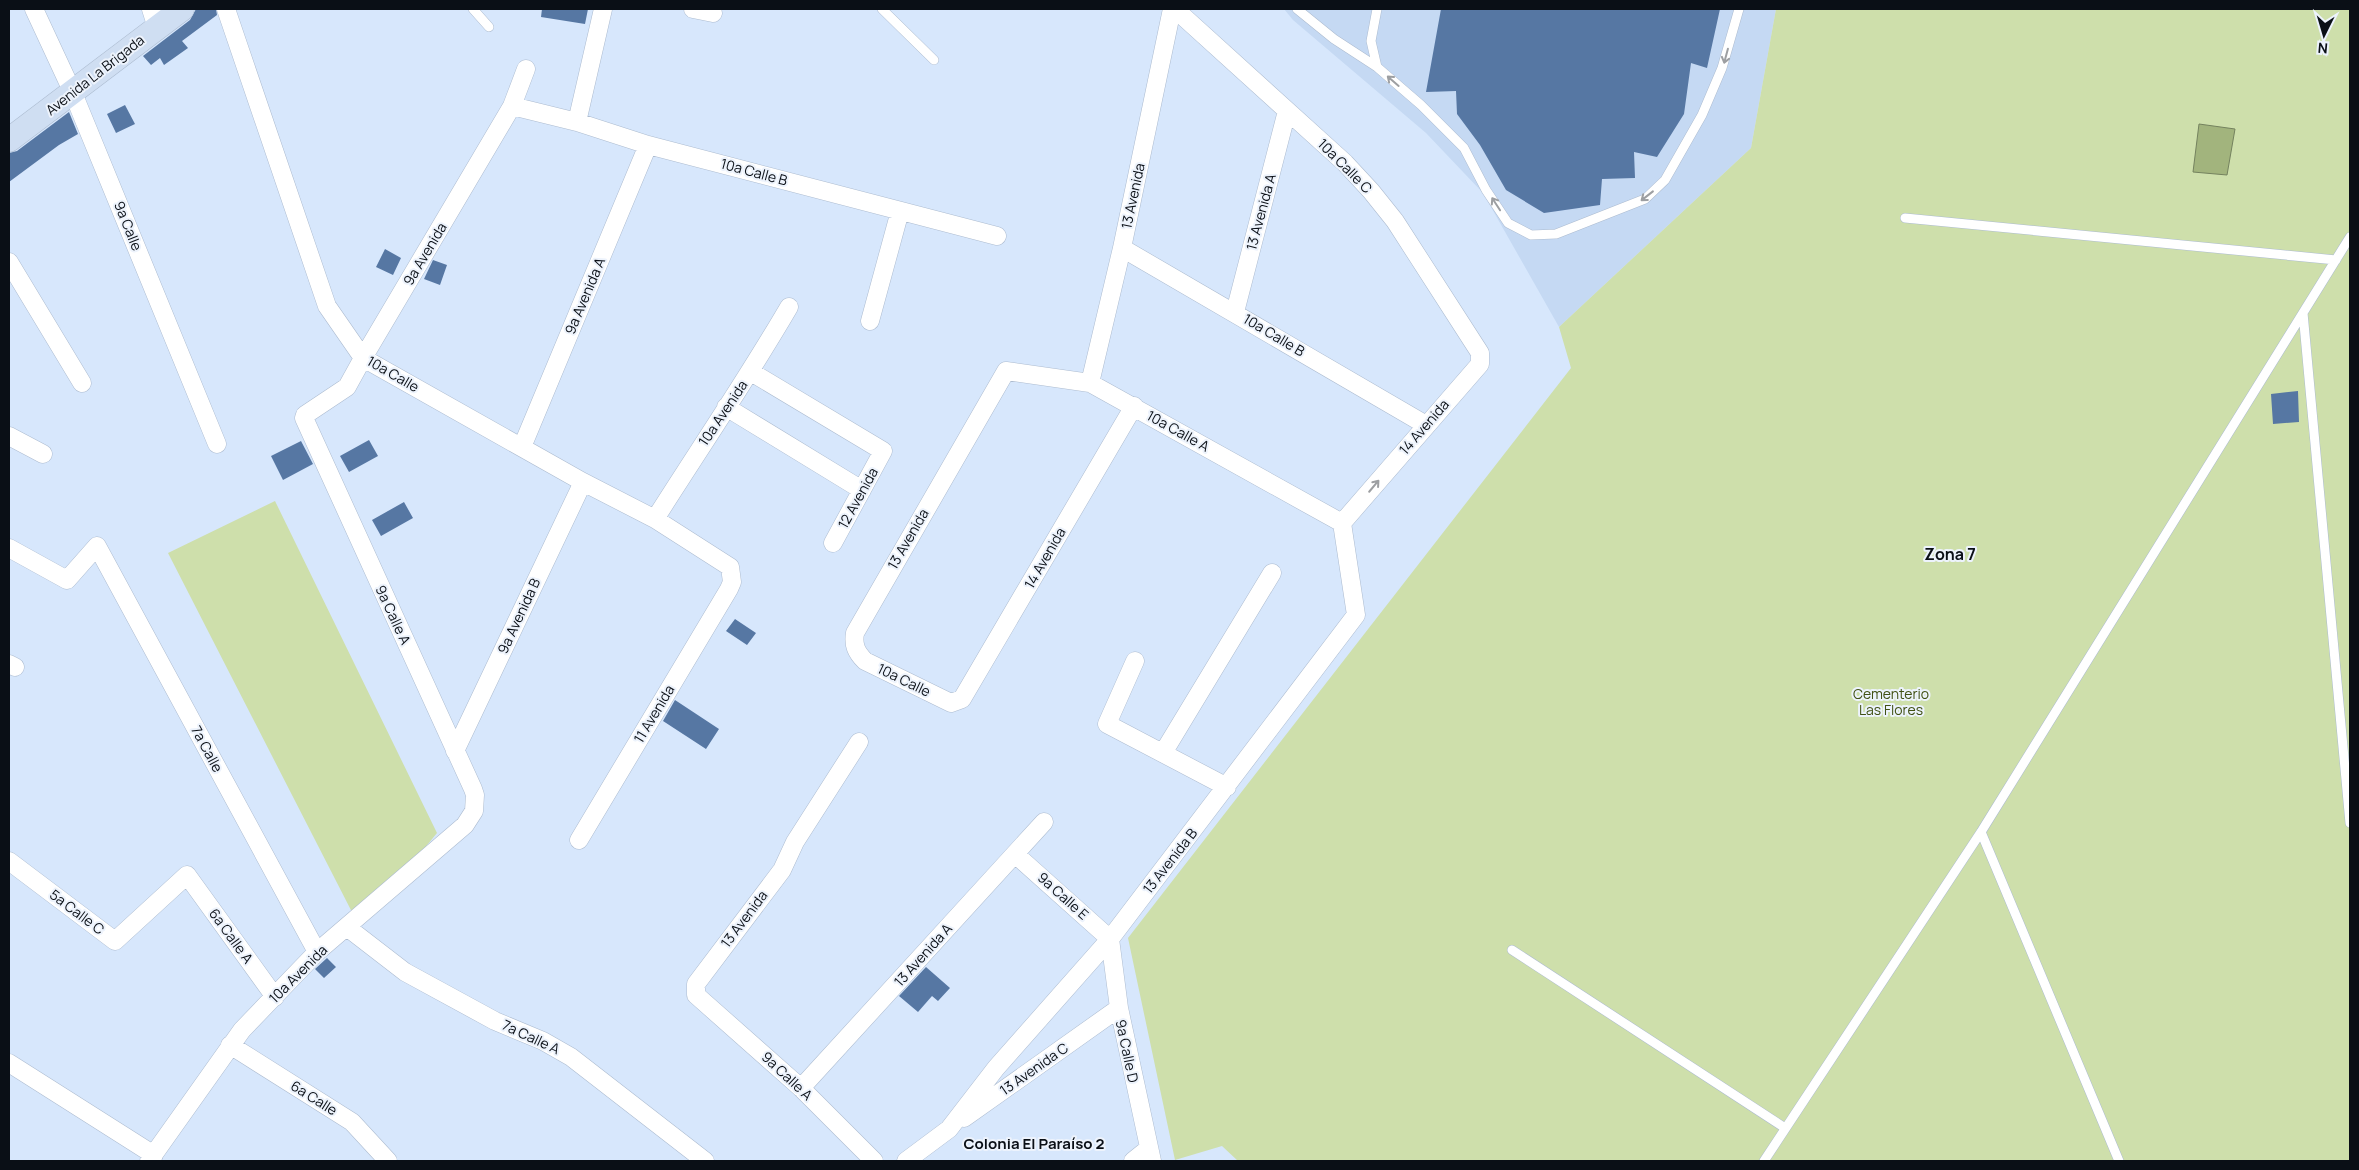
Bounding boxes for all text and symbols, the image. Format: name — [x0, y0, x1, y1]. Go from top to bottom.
north arrow — [2299, 10, 2349, 60]
street label: Avenida La Brigada — [41, 30, 148, 119]
text: N — [2317, 39, 2329, 58]
one-way arrow — [1721, 47, 1730, 63]
one-way arrow — [1386, 75, 1399, 87]
street label: 10a Calle C — [1314, 134, 1377, 197]
street label: 10a Calle B — [719, 153, 790, 190]
street label: 13 Avenida — [1116, 161, 1149, 231]
street label: 13 Avenida A — [1241, 171, 1280, 252]
one-way arrow — [1641, 190, 1654, 201]
street label: 9a Calle — [110, 198, 147, 253]
one-way arrow — [1490, 198, 1500, 212]
street label: 9a Avenida — [398, 219, 451, 289]
street label: 9a Avenida A — [560, 254, 609, 337]
street label: 10a Calle B — [1240, 309, 1309, 361]
street label: 10a Calle — [364, 351, 423, 396]
street label: 10a Avenida — [694, 376, 752, 449]
street label: 14 Avenida — [1394, 395, 1453, 458]
street label: 10a Calle A — [1144, 406, 1213, 456]
street label: 12 Avenida — [833, 464, 882, 532]
one-way arrow — [1368, 480, 1379, 493]
street label: 13 Avenida — [883, 505, 932, 572]
street label: 14 Avenida — [1020, 524, 1070, 592]
district label: Zona 7 — [1924, 543, 1976, 565]
street label: 9a Avenida B — [493, 575, 545, 657]
street label: 9a Calle A — [371, 582, 416, 648]
street label: 10a Calle — [874, 658, 934, 701]
street label: 11 Avenida — [629, 681, 678, 746]
park label: Cementerio Las Flores — [1853, 684, 1929, 719]
street label: 7a Calle — [187, 722, 228, 775]
street label: 13 Avenida B — [1138, 824, 1201, 897]
street label: 9a Calle E — [1034, 868, 1093, 924]
street label: 5a Calle C — [46, 885, 109, 938]
street label: 13 Avenida — [716, 886, 771, 951]
street label: 6a Calle A — [205, 904, 258, 967]
street label: 13 Avenida A — [889, 919, 956, 990]
street label: 10a Avenida — [264, 940, 331, 1007]
street label: 7a Calle A — [499, 1015, 563, 1058]
street label: 9a Calle D — [1112, 1018, 1143, 1084]
street label: 13 Avenida C — [996, 1038, 1072, 1099]
street label: 9a Calle A — [758, 1047, 817, 1104]
street label: 6a Calle — [287, 1076, 341, 1119]
district label: Colonia El Paraíso 2 — [963, 1133, 1105, 1154]

